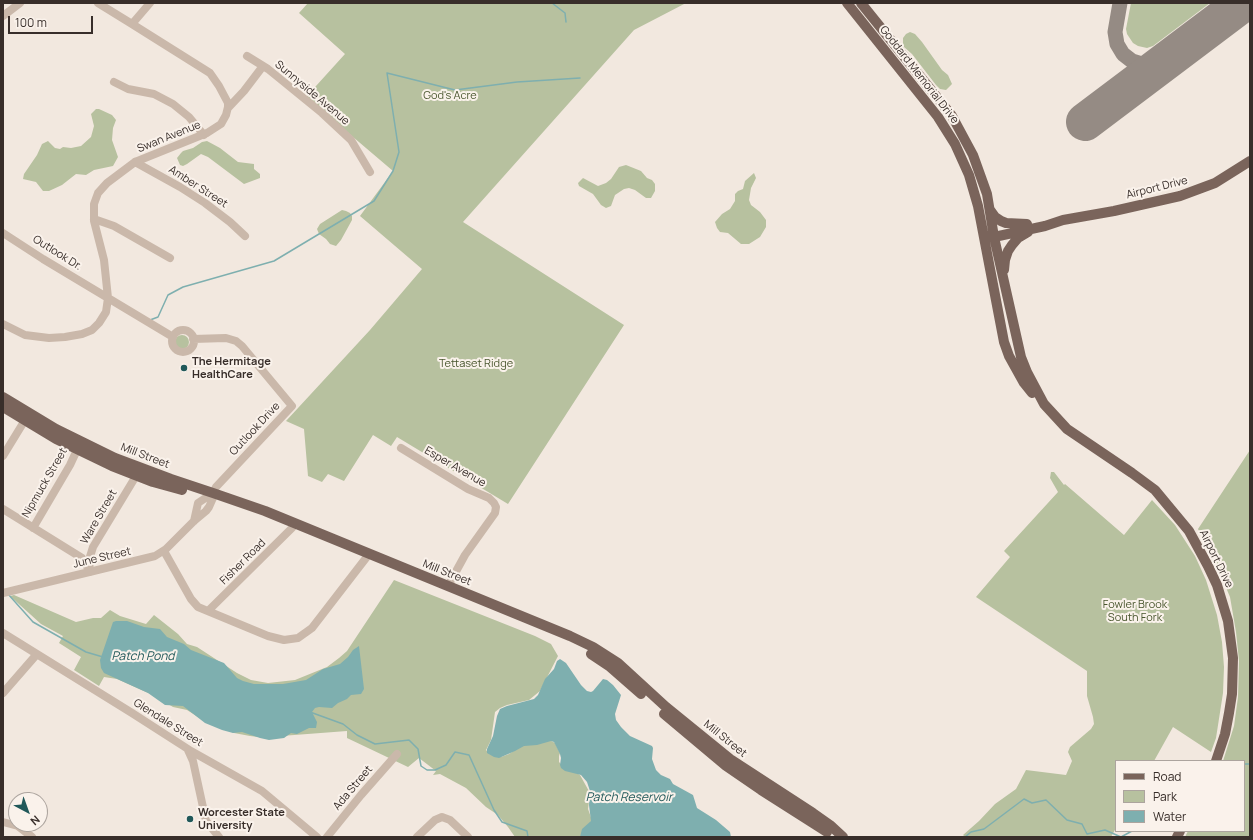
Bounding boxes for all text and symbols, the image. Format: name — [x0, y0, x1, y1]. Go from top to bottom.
scale bar — [10, 8, 95, 34]
text: 100 m — [15, 14, 47, 31]
street label: Goddard Memorial Drive — [877, 23, 961, 127]
street label: Sunnyside Avenue — [272, 58, 352, 128]
park label: God's Acre — [423, 89, 477, 103]
street label: Swan Avenue — [135, 118, 203, 156]
street label: Amber Street — [166, 163, 230, 211]
street label: Airport Drive — [1125, 174, 1189, 202]
street label: Outlook Dr. — [30, 233, 84, 273]
place label: The Hermitage HealthCare — [192, 355, 271, 381]
park label: Tettaset Ridge — [439, 357, 513, 371]
marker: The Hermitage HealthCare — [179, 363, 189, 373]
street label: Outlook Drive — [227, 400, 283, 458]
street label: Mill Street — [119, 441, 171, 471]
street label: Esper Avenue — [422, 444, 488, 490]
street label: Nipmuck Street — [20, 446, 70, 520]
street label: Ware Street — [78, 487, 120, 547]
street label: Airport Drive — [1196, 528, 1236, 590]
street label: Fisher Road — [217, 536, 269, 588]
street label: June Street — [72, 545, 132, 571]
street label: Mill Street — [421, 557, 473, 589]
park label: Fowler Brook South Fork — [1103, 598, 1167, 624]
water label: Patch Pond — [112, 650, 174, 664]
street label: Glendale Street — [131, 696, 205, 750]
street label: Mill Street — [701, 718, 749, 760]
legend — [1115, 760, 1245, 832]
street label: Ada Street — [331, 763, 375, 813]
text: Road — [1153, 768, 1181, 785]
text: Park — [1153, 788, 1177, 805]
water label: Patch Reservoir — [586, 791, 672, 805]
north arrow — [8, 792, 48, 832]
place label: Worcester State University — [198, 806, 285, 832]
text: Water — [1153, 808, 1186, 825]
text: N — [28, 812, 43, 829]
marker: Worcester State University — [185, 814, 195, 824]

